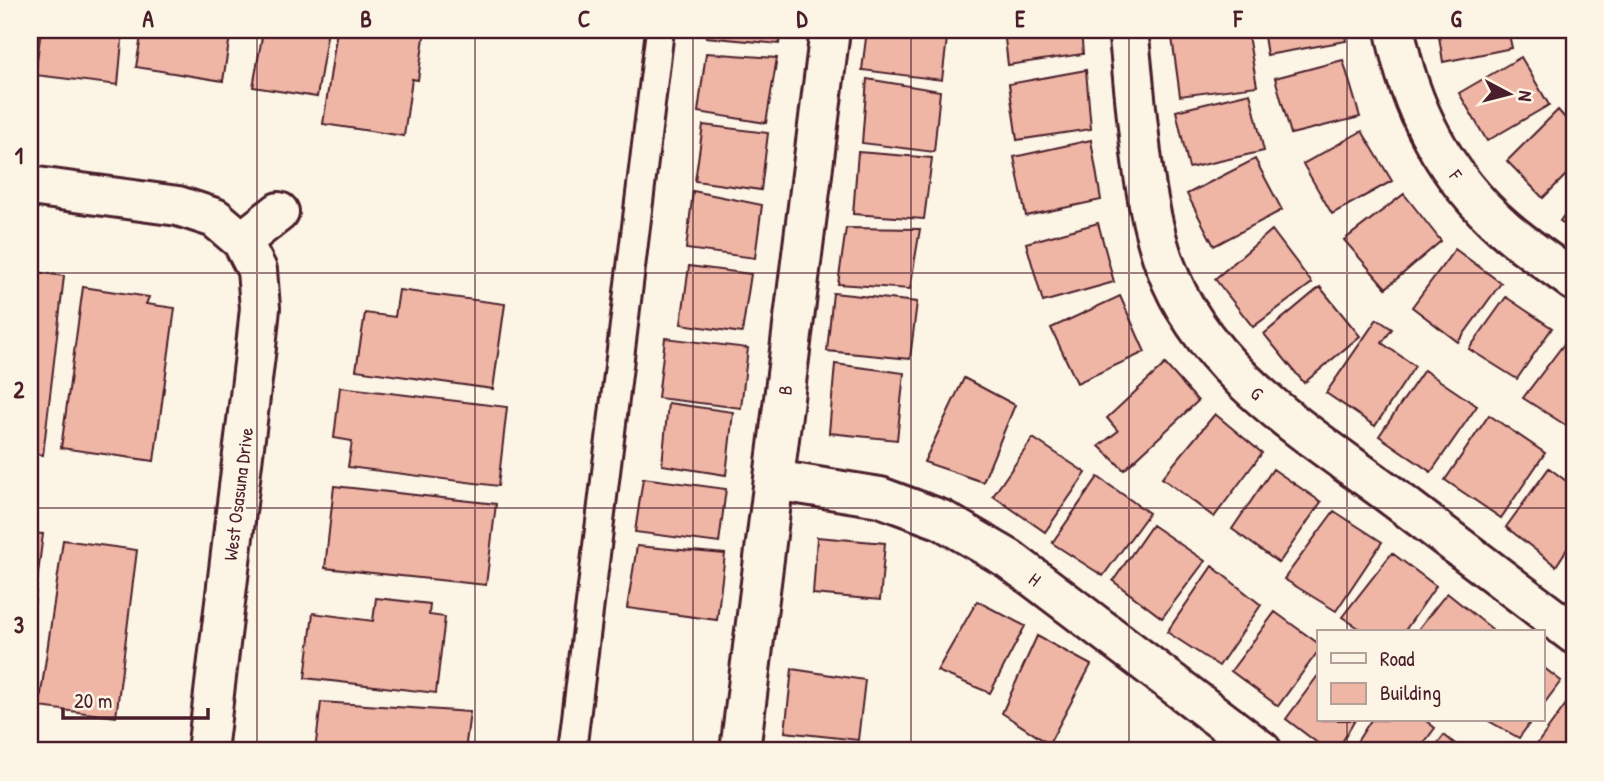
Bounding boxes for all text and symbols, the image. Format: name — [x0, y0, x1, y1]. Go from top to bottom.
text: A — [142, 3, 154, 34]
text: B — [360, 3, 372, 34]
text: C — [578, 3, 590, 34]
text: D — [797, 3, 809, 34]
text: E — [1015, 3, 1026, 34]
text: F — [1233, 3, 1244, 34]
text: G — [1450, 3, 1462, 34]
north arrow — [1474, 60, 1544, 130]
text: N — [1512, 89, 1539, 103]
text: 1 — [15, 140, 23, 171]
street label: F — [1443, 164, 1469, 186]
text: 2 — [14, 374, 25, 405]
street label: G — [1245, 380, 1269, 406]
street label: B — [772, 384, 798, 396]
street label: West Osasuna Drive — [217, 426, 259, 562]
street label: H — [1024, 566, 1046, 592]
text: 3 — [14, 609, 24, 640]
legend — [1317, 630, 1544, 722]
text: Road — [1380, 644, 1414, 673]
scale bar — [63, 676, 208, 720]
text: Building — [1380, 678, 1441, 707]
text: 20 m — [74, 686, 112, 715]

